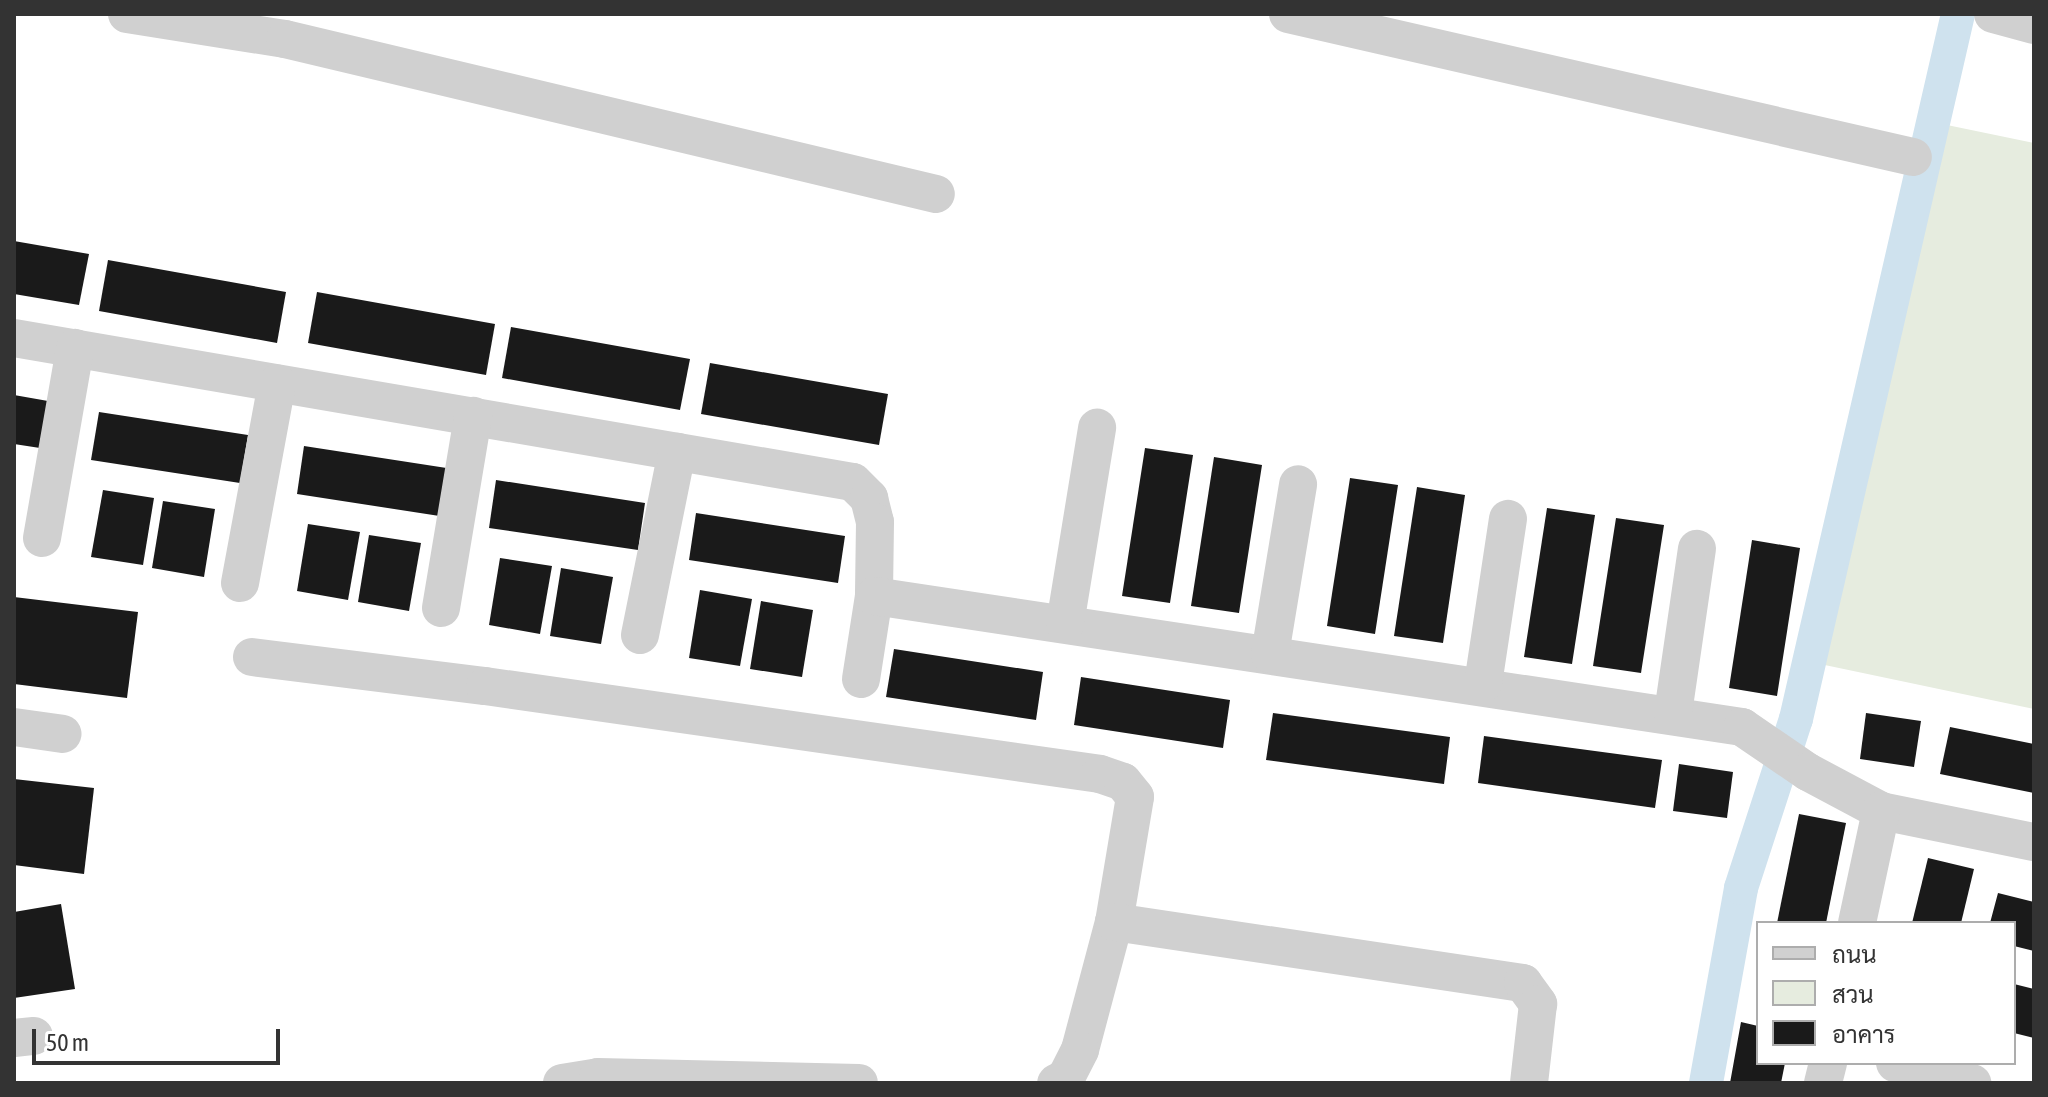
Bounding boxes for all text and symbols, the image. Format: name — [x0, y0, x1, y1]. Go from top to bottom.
legend — [1756, 921, 2016, 1065]
text: ถนน — [1832, 941, 1877, 968]
text: สวน — [1832, 981, 1874, 1008]
scale bar — [36, 1013, 284, 1063]
text: อาคาร — [1832, 1021, 1895, 1048]
text: 50 m — [46, 1029, 89, 1056]

